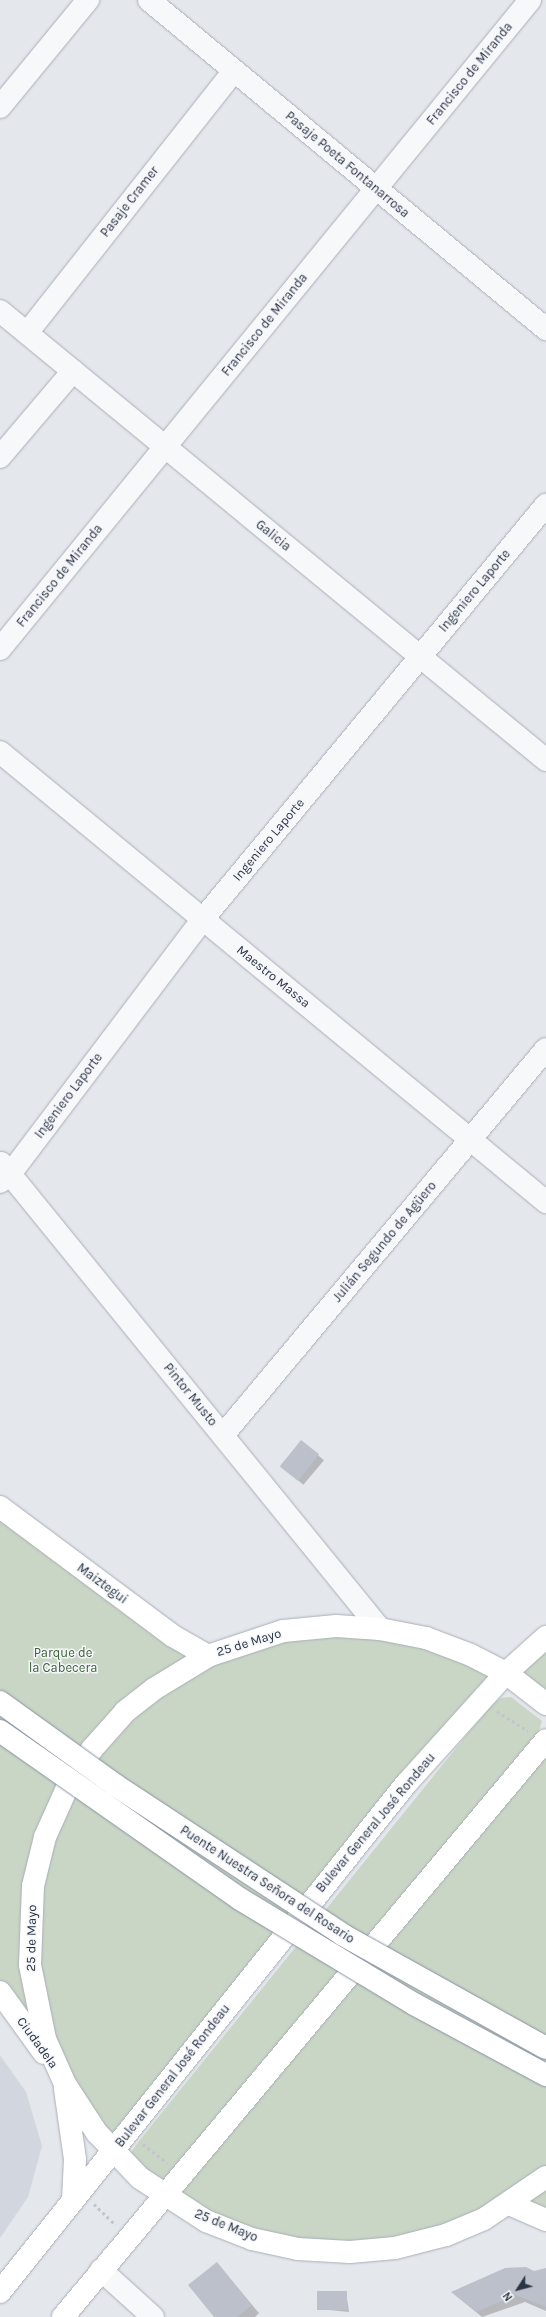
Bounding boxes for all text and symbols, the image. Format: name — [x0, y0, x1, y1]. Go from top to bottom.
street label: Francisco de Miranda — [424, 19, 516, 129]
street label: Pasaje Poeta Fontanarrosa — [282, 108, 412, 222]
street label: Pasaje Cramer — [98, 163, 162, 241]
street label: Francisco de Miranda — [219, 270, 311, 380]
street label: Galicia — [252, 517, 294, 555]
street label: Francisco de Miranda — [14, 521, 106, 631]
street label: Ingeniero Laporte — [436, 547, 514, 635]
street label: Ingeniero Laporte — [230, 796, 308, 884]
street label: Maestro Massa — [233, 942, 313, 1012]
street label: Ingeniero Laporte — [32, 1050, 106, 1142]
street label: Julián Segundo de Agüero — [330, 1178, 440, 1306]
street label: Pintor Musto — [160, 1360, 220, 1430]
street label: Maiztegui — [74, 1560, 130, 1608]
street label: 25 de Mayo — [215, 1626, 283, 1660]
park label: Parque de la Cabecera — [29, 1646, 97, 1677]
street label: Bulevar General José Rondeau — [313, 1750, 439, 1896]
street label: Puente Nuestra Señora del Rosario — [177, 1823, 357, 1947]
street label: 25 de Mayo — [24, 1904, 40, 1972]
street label: Bulevar General José Rondeau — [112, 2001, 234, 2151]
street label: Ciudadela — [13, 2014, 61, 2072]
street label: 25 de Mayo — [192, 2206, 260, 2246]
north arrow — [498, 2269, 538, 2309]
text: N — [500, 2289, 515, 2303]

